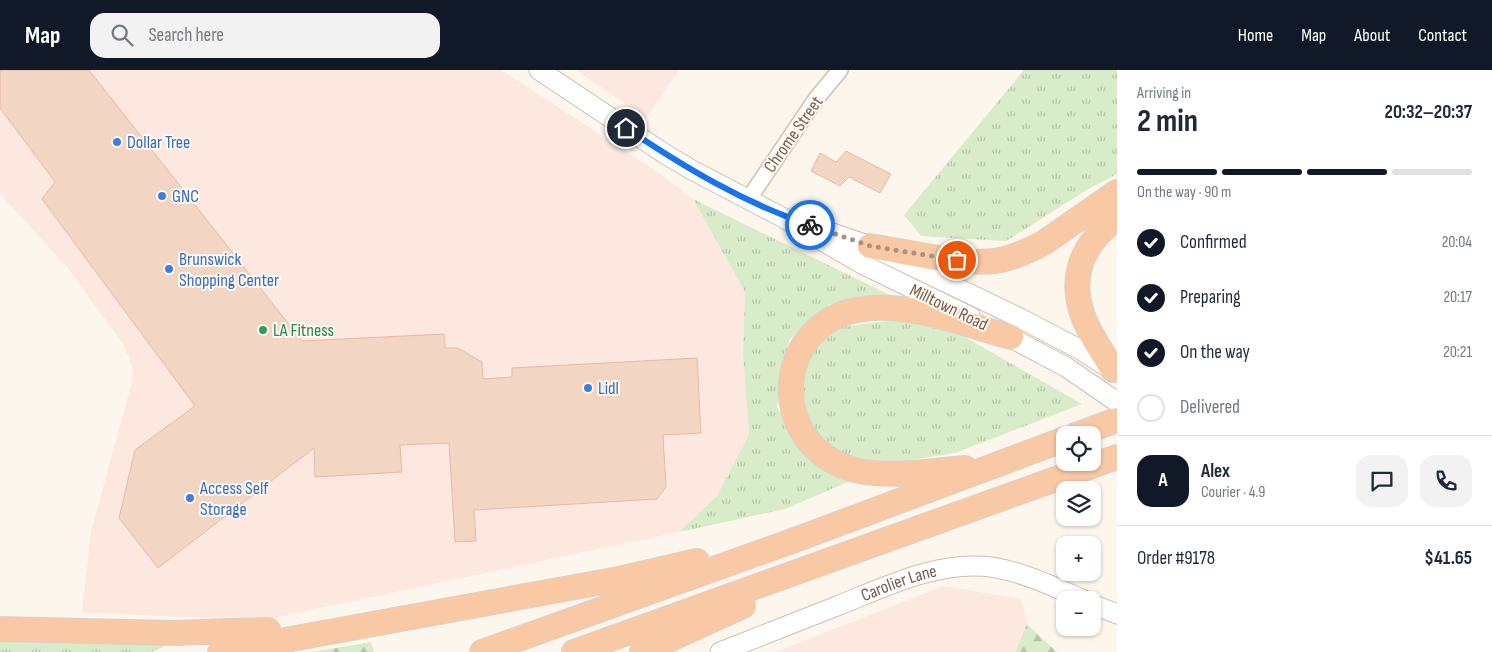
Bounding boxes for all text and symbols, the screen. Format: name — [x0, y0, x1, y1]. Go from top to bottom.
search box — [90, 13, 440, 58]
text: Map — [25, 21, 60, 50]
icon: search — [108, 21, 136, 49]
text: Search here — [148, 24, 224, 47]
text: Home — [1238, 25, 1273, 46]
text: Map — [1301, 25, 1326, 46]
text: About — [1354, 25, 1390, 46]
text: Contact — [1418, 25, 1467, 46]
text: Arriving in — [1137, 84, 1191, 103]
street label: Chrome Street — [759, 92, 828, 177]
text: 20:32–20:37 — [1385, 101, 1472, 124]
text: 2 min — [1137, 102, 1198, 141]
pin — [605, 107, 647, 149]
icon: home — [612, 114, 640, 142]
place label: Dollar Tree — [127, 132, 190, 153]
marker: Dollar Tree — [111, 136, 123, 148]
text: On the way · 90 m — [1137, 183, 1231, 202]
place label: GNC — [172, 186, 199, 207]
marker: GNC — [156, 190, 168, 202]
courier — [785, 200, 835, 250]
icon: bike — [796, 211, 824, 239]
icon: check — [1137, 229, 1165, 257]
text: Confirmed — [1180, 231, 1247, 254]
text: 20:04 — [1442, 233, 1472, 252]
pin — [936, 239, 978, 281]
icon: bag — [943, 246, 971, 274]
place label: Brunswick Shopping Center — [179, 249, 279, 291]
marker: Brunswick Shopping Center — [163, 263, 175, 275]
street label: Milltown Road — [906, 280, 991, 335]
icon: check — [1137, 284, 1165, 312]
text: Preparing — [1180, 286, 1241, 309]
text: 20:17 — [1443, 288, 1472, 307]
place label: LA Fitness — [273, 320, 334, 341]
marker: LA Fitness — [257, 324, 269, 336]
icon: check — [1137, 339, 1165, 367]
text: On the way — [1180, 341, 1250, 364]
text: 20:21 — [1443, 343, 1472, 362]
place label: Lidl — [598, 378, 619, 399]
marker: Lidl — [582, 382, 594, 394]
text: Delivered — [1180, 396, 1240, 419]
map controls — [1056, 426, 1101, 636]
button: locate — [1056, 426, 1101, 471]
button: chat — [1356, 455, 1408, 507]
button: phone — [1420, 455, 1472, 507]
text: Alex — [1201, 460, 1230, 483]
text: A — [1158, 469, 1168, 492]
place label: Access Self Storage — [199, 478, 269, 520]
button: layers — [1056, 481, 1101, 526]
text: Courier · 4.9 — [1201, 483, 1265, 502]
marker: Access Self Storage — [184, 492, 196, 504]
button: + — [1056, 536, 1101, 581]
text: Order #9178 — [1137, 547, 1215, 570]
text: $41.65 — [1424, 547, 1472, 570]
street label: Carolier Lane — [858, 560, 939, 606]
button: − — [1056, 591, 1101, 636]

